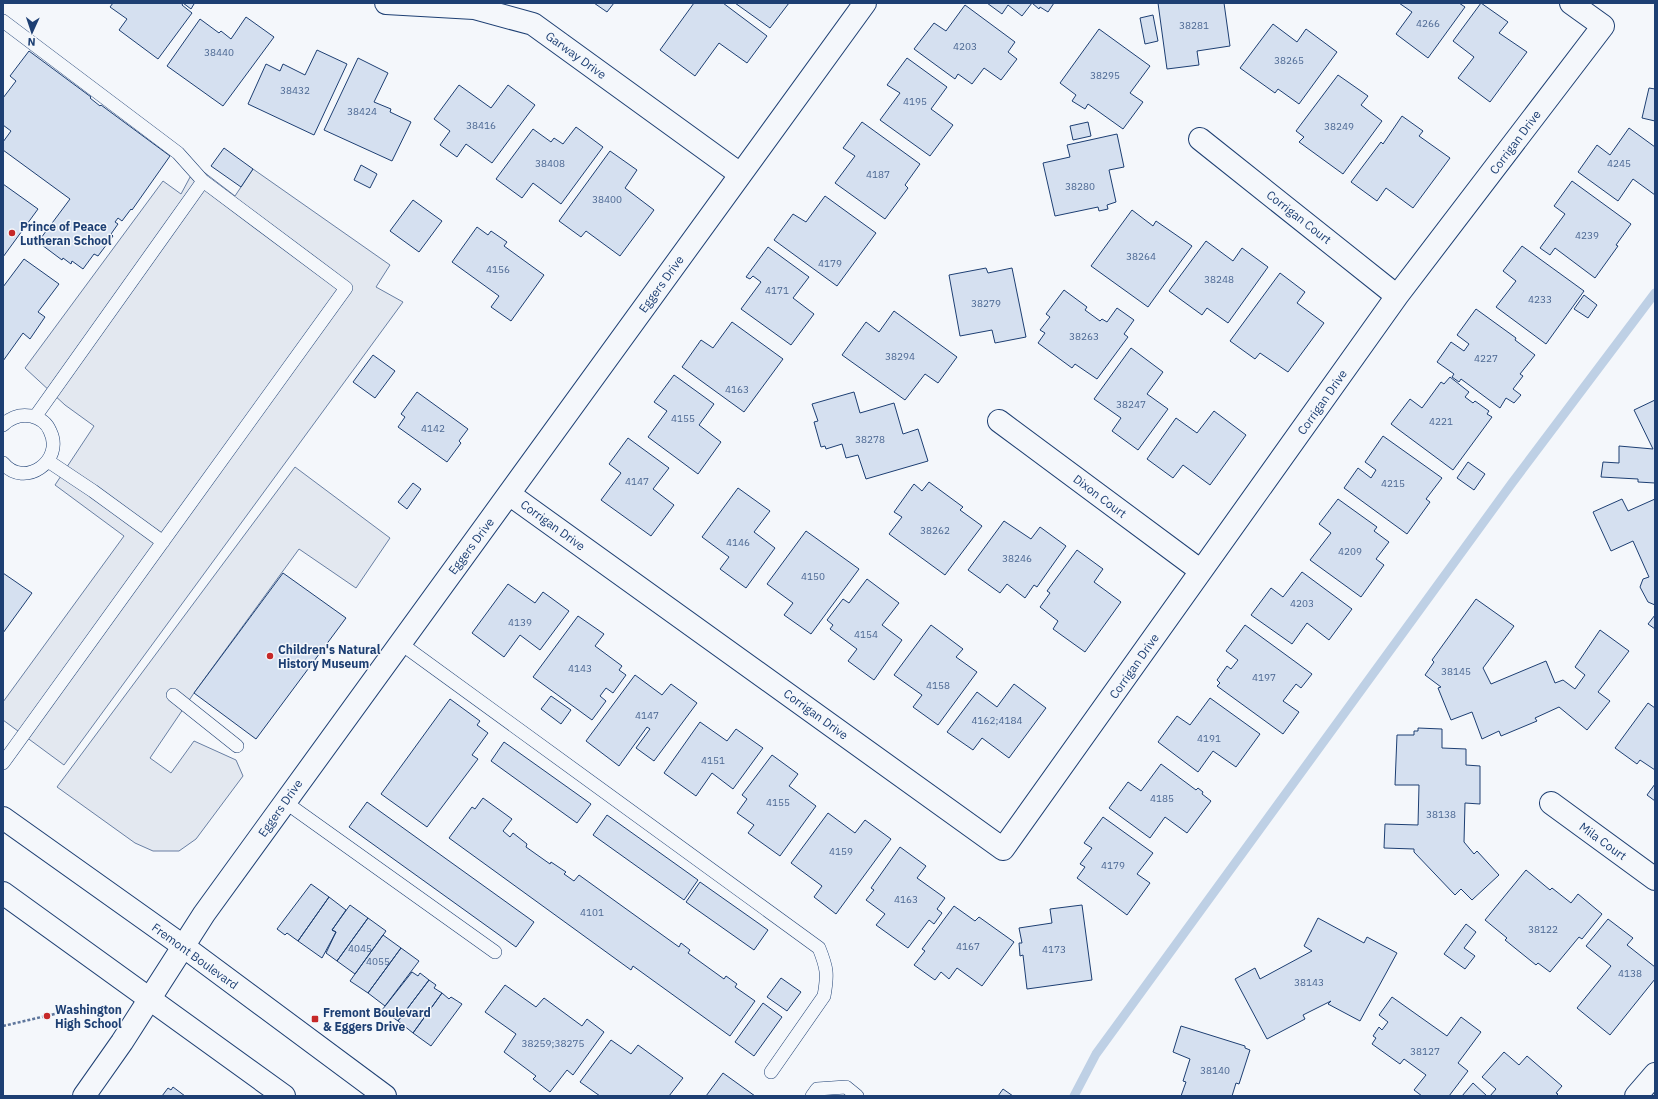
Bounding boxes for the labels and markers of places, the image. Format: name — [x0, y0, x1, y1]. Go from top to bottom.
place label: Prince of Peace Lutheran School — [20, 219, 112, 248]
marker: Prince of Peace Lutheran School — [7, 228, 17, 238]
place label: Children's Natural History Museum — [278, 642, 381, 671]
marker: Children's Natural History Museum — [265, 651, 275, 661]
place label: Washington High School — [55, 1002, 122, 1031]
place label: Fremont Boulevard & Eggers Drive — [323, 1005, 431, 1034]
marker: Washington High School — [42, 1011, 52, 1021]
marker: Fremont Boulevard & Eggers Drive — [310, 1014, 320, 1024]

